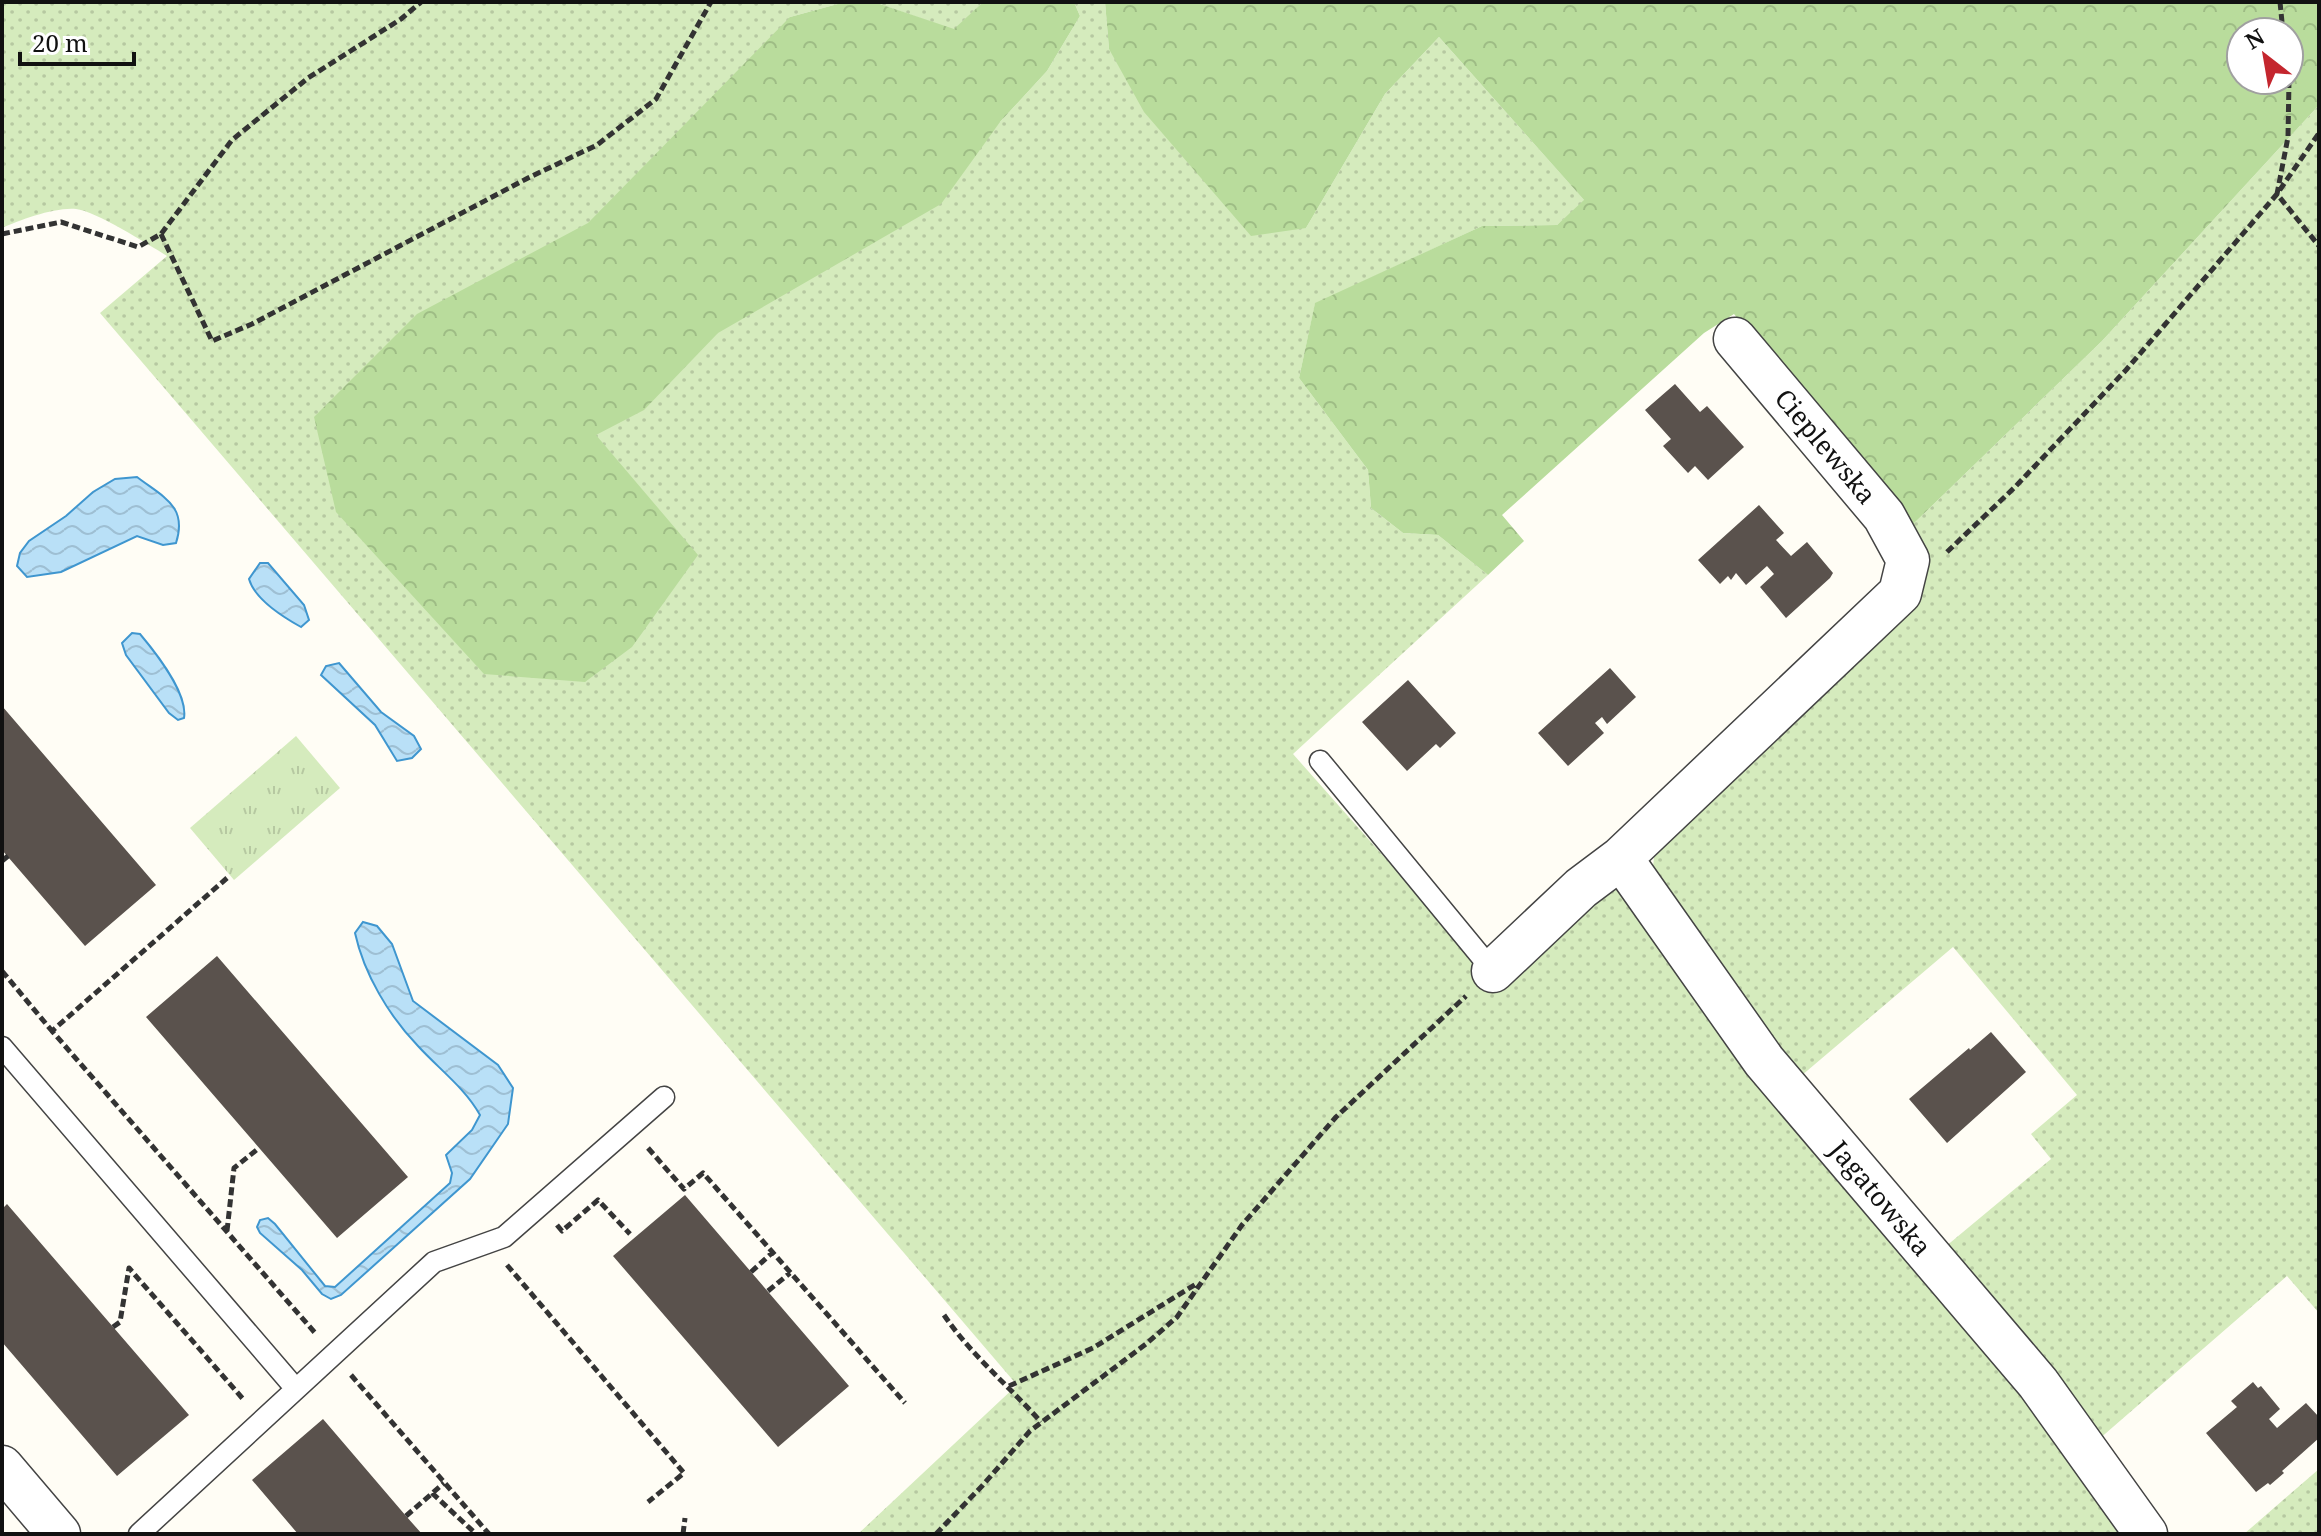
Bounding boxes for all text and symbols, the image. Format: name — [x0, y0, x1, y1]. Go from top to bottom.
scale bar — [20, 16, 134, 66]
north arrow — [2225, 16, 2305, 96]
text: N — [2239, 21, 2269, 55]
text: 20 m — [32, 26, 88, 59]
street label: Cieplewska — [1767, 381, 1885, 511]
street label: Jagatowska — [1821, 1132, 1940, 1263]

